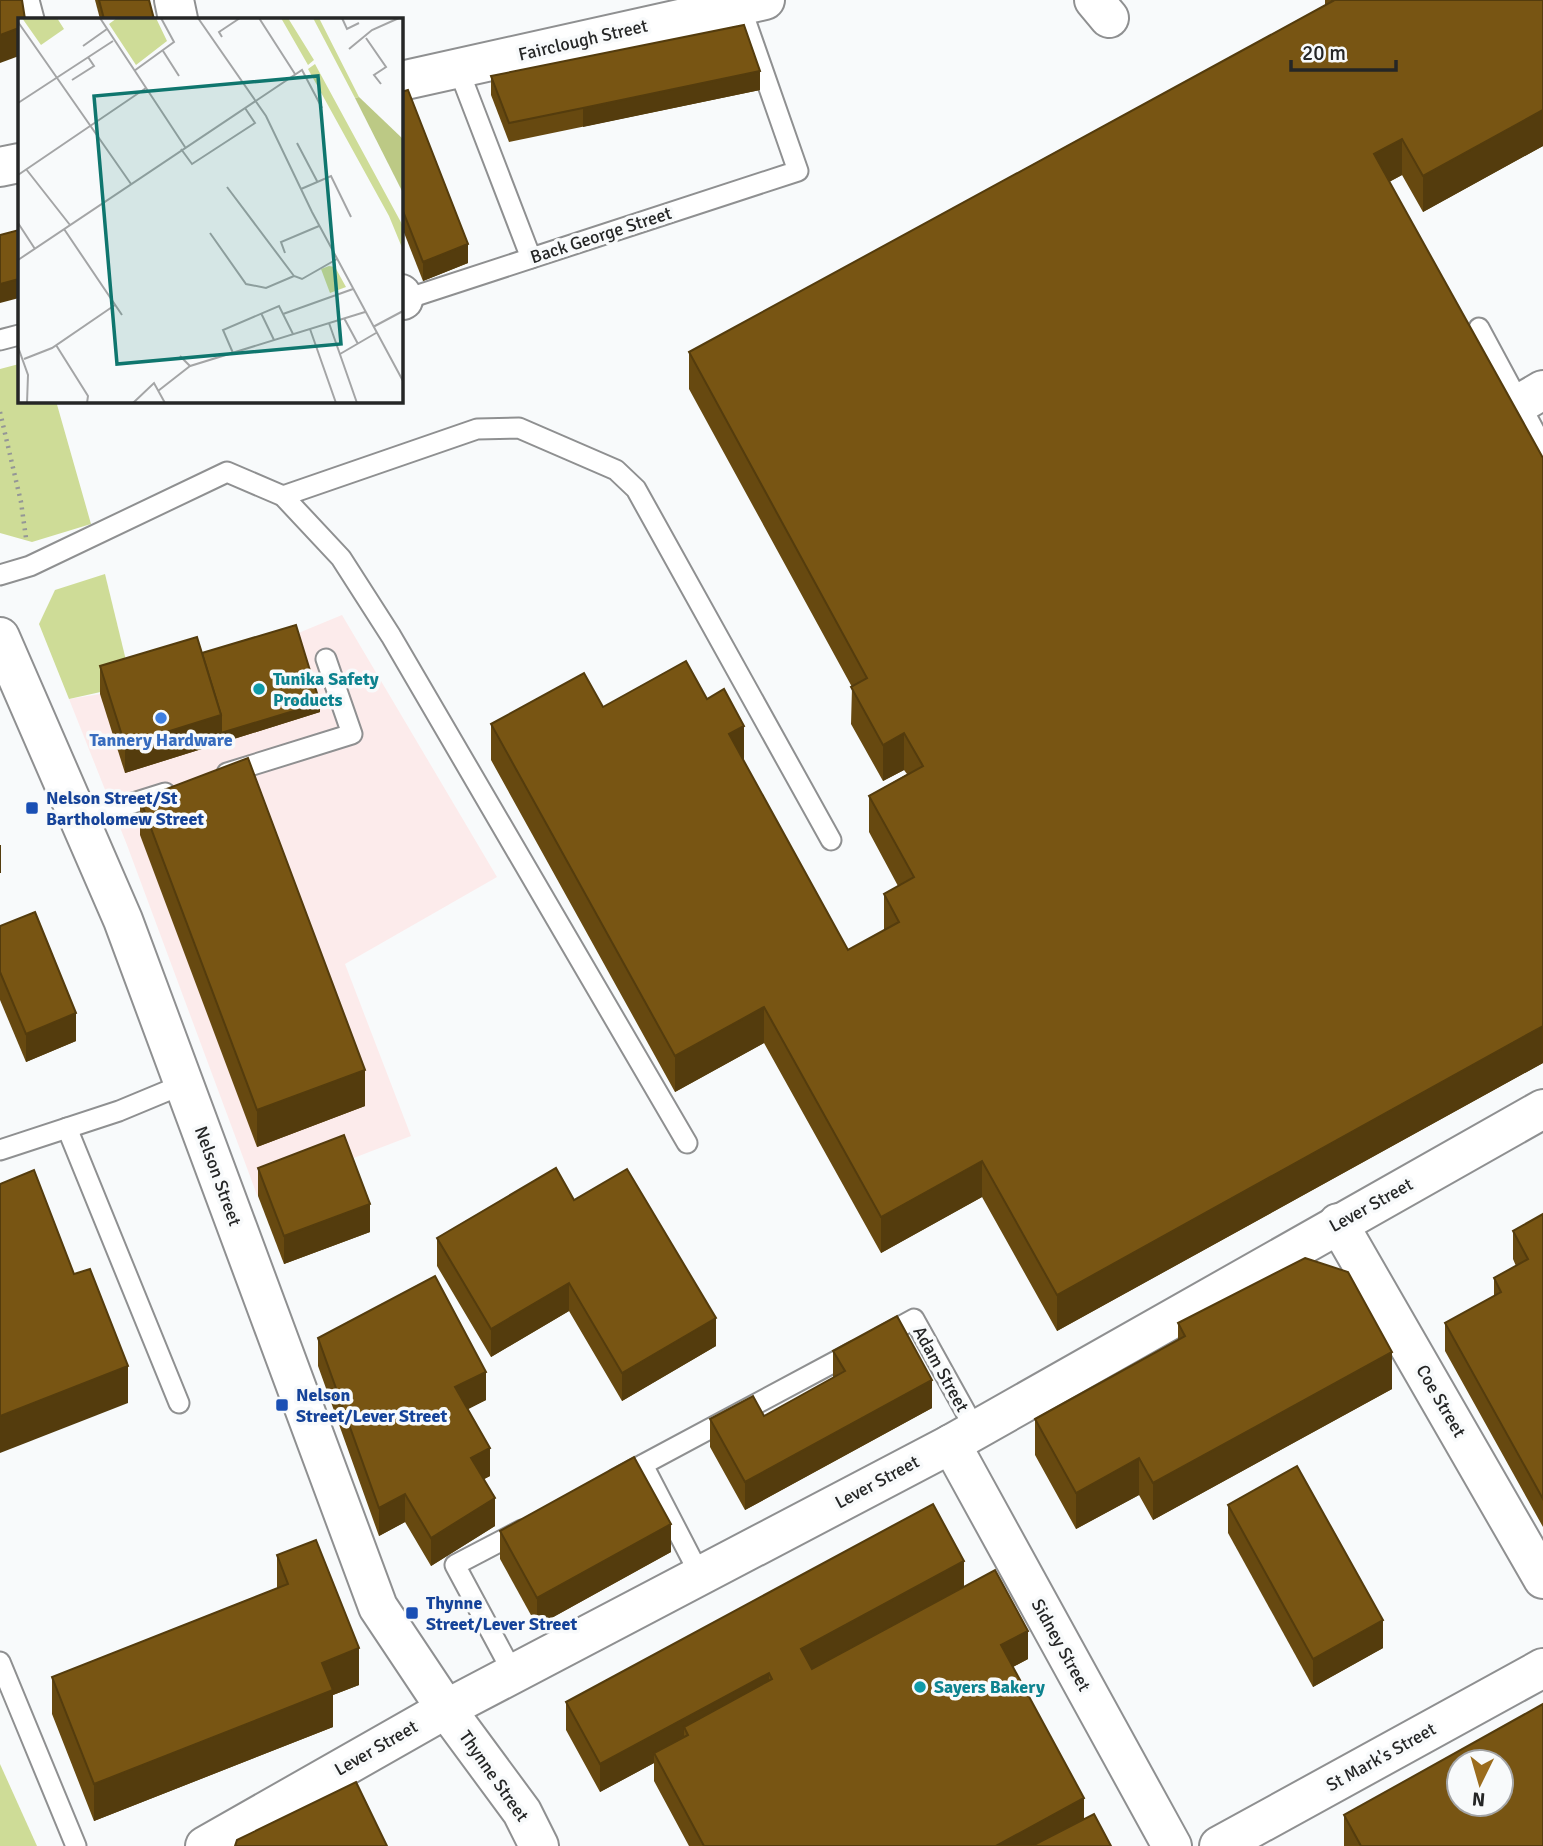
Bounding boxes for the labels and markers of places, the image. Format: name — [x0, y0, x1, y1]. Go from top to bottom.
place label: Tunika Safety Products — [273, 668, 379, 711]
marker: Tunika Safety Products — [251, 681, 267, 697]
marker: Tannery Hardware — [153, 710, 169, 726]
place label: Tannery Hardware — [89, 729, 233, 751]
place label: Nelson Street/St Bartholomew Street — [46, 787, 204, 830]
marker: Nelson Street/St Bartholomew Street — [24, 800, 40, 816]
place label: Nelson Street/Lever Street — [296, 1384, 447, 1427]
marker: Nelson Street/Lever Street — [274, 1397, 290, 1413]
place label: Thynne Street/Lever Street — [426, 1592, 577, 1635]
marker: Thynne Street/Lever Street — [404, 1605, 420, 1621]
place label: Sayers Bakery — [934, 1676, 1045, 1698]
marker: Sayers Bakery — [912, 1679, 928, 1695]

